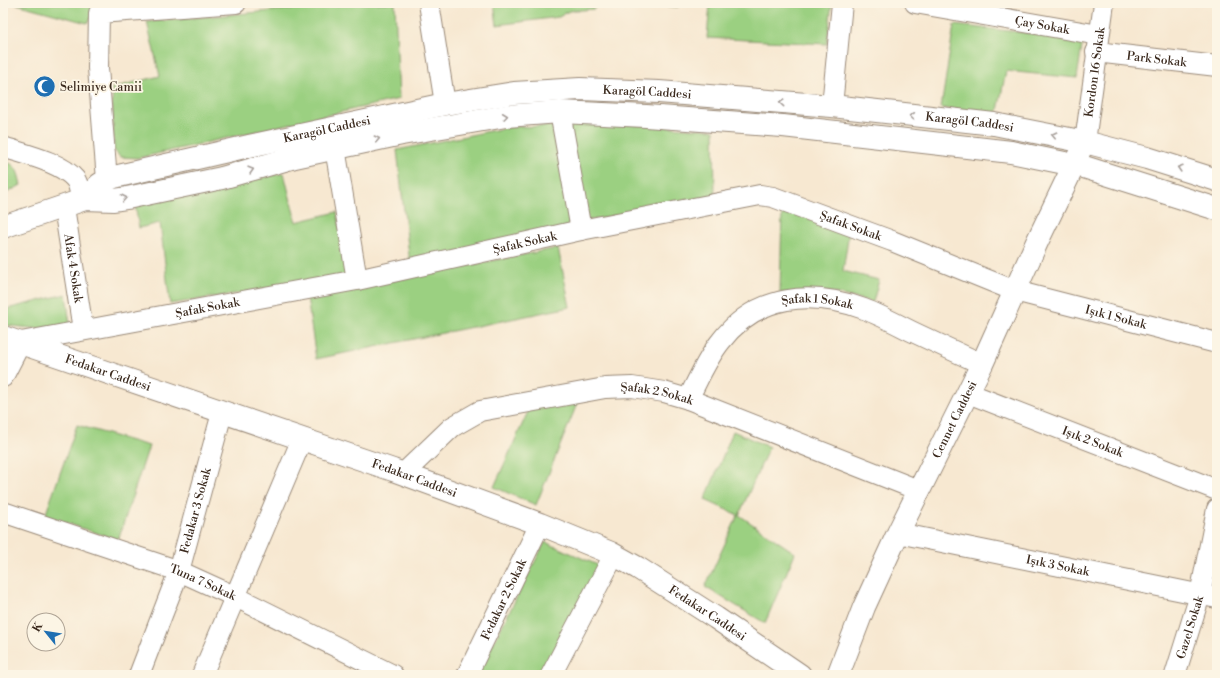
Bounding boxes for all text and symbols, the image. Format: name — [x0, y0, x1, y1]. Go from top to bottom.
street label: Çay Sokak — [1014, 13, 1071, 38]
street label: Kordon 16 Sokak — [1081, 25, 1109, 118]
street label: Park Sokak — [1126, 49, 1188, 70]
mosque icon: Selimiye Camii — [32, 74, 58, 100]
place label: Selimiye Camii — [60, 80, 142, 95]
street label: Karagöl Caddesi — [602, 83, 692, 103]
one-way arrow — [779, 98, 785, 107]
street label: Karagöl Caddesi — [925, 109, 1015, 136]
one-way arrow — [502, 112, 508, 121]
one-way arrow — [909, 112, 915, 121]
street label: Karagöl Caddesi — [282, 113, 372, 146]
one-way arrow — [1051, 132, 1057, 140]
one-way arrow — [374, 136, 380, 144]
one-way arrow — [1177, 164, 1184, 173]
one-way arrow — [247, 166, 254, 174]
one-way arrow — [121, 195, 127, 203]
street label: Şafak Sokak — [818, 208, 884, 245]
street label: Şafak Sokak — [492, 228, 559, 257]
street label: Afak 4 Sokak — [60, 232, 86, 305]
street label: Şafak 1 Sokak — [780, 291, 856, 313]
street label: Şafak Sokak — [174, 295, 242, 321]
street label: Işık 1 Sokak — [1084, 302, 1149, 333]
street label: Fedakar Caddesi — [63, 352, 153, 395]
street label: Cennet Caddesi — [929, 378, 980, 461]
street label: Şafak 2 Sokak — [620, 380, 696, 409]
street label: Işık 2 Sokak — [1060, 423, 1126, 461]
street label: Fedakar Caddesi — [370, 456, 459, 501]
street label: Fedakar 3 Sokak — [177, 466, 215, 555]
street label: Işık 3 Sokak — [1025, 552, 1091, 580]
street label: Fedakar 2 Sokak — [478, 556, 530, 643]
street label: Tuna 7 Sokak — [168, 561, 239, 604]
street label: Fedakar Caddesi — [666, 583, 749, 644]
street label: Gazel Sokak — [1173, 593, 1208, 661]
north arrow — [26, 612, 66, 652]
text: K — [30, 619, 47, 635]

